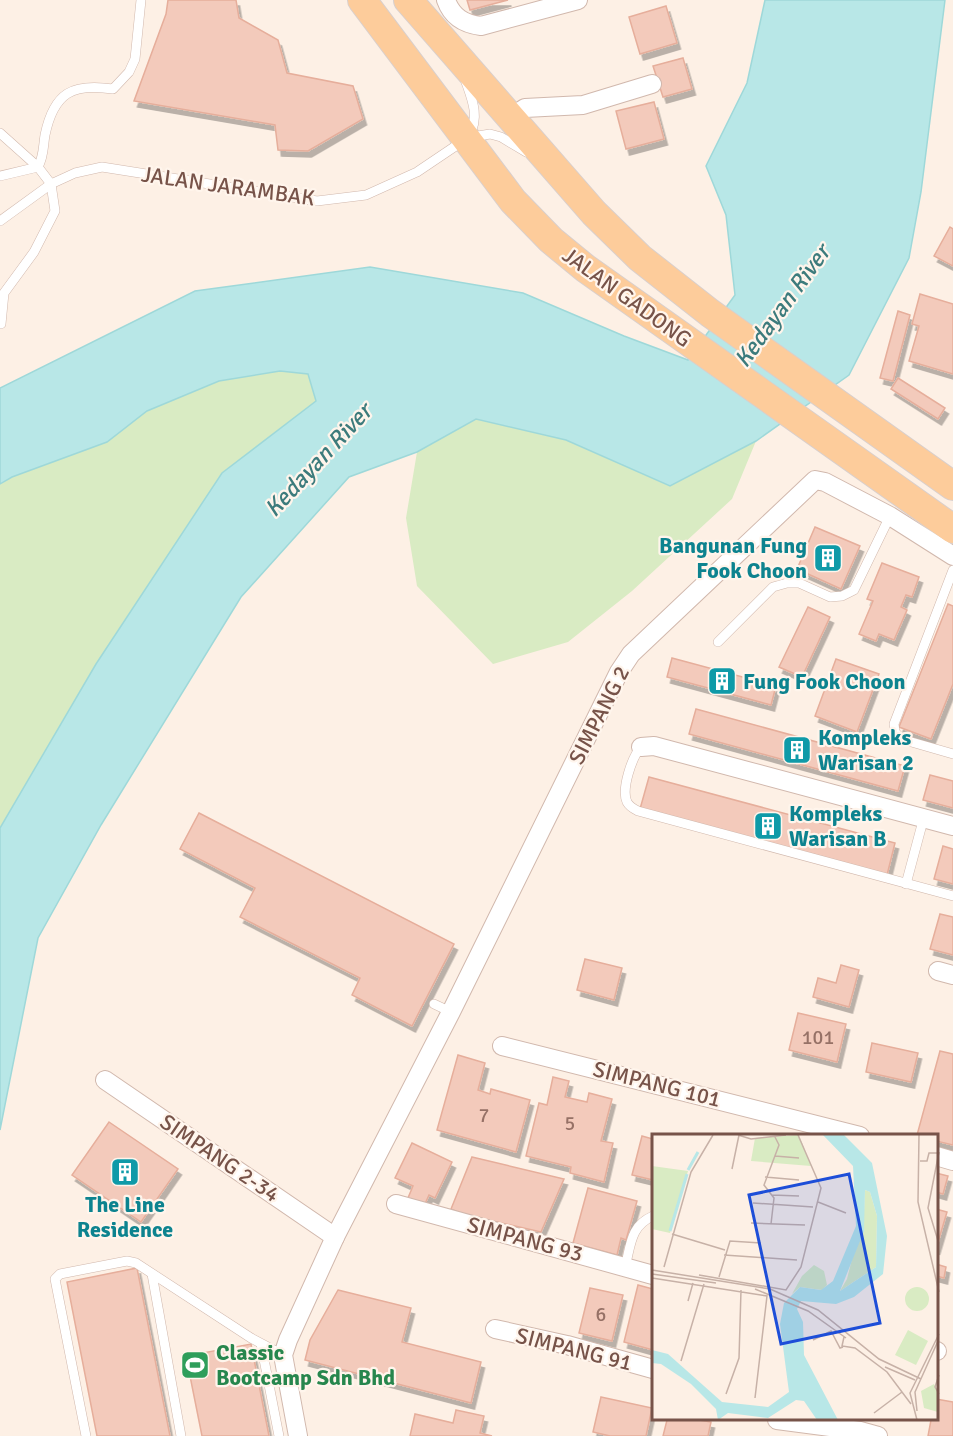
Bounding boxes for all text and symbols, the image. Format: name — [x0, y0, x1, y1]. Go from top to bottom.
street label: JALAN JARAMBAK — [140, 160, 316, 212]
water label: Kedayan River — [728, 236, 838, 373]
street label: JALAN GADONG — [557, 241, 697, 353]
water label: Kedayan River — [258, 395, 380, 523]
place label: Bangunan Fung Fook Choon — [659, 532, 807, 584]
building icon: Bangunan Fung Fook Choon — [812, 542, 844, 574]
street label: SIMPANG 2 — [563, 661, 635, 769]
building icon: Fung Fook Choon — [706, 665, 738, 697]
place label: Fung Fook Choon — [743, 668, 906, 695]
place label: Kompleks Warisan 2 — [818, 724, 914, 776]
building icon: Kompleks Warisan 2 — [781, 734, 813, 766]
place label: Kompleks Warisan B — [789, 800, 887, 852]
building icon: Kompleks Warisan B — [752, 810, 784, 842]
house number: 101 — [802, 1025, 834, 1050]
street label: SIMPANG 101 — [590, 1055, 724, 1113]
house number: 7 — [479, 1103, 489, 1128]
street label: SIMPANG 2-34 — [155, 1108, 285, 1208]
house number: 5 — [565, 1111, 575, 1136]
inset map — [652, 1134, 938, 1421]
building icon: The Line Residence — [109, 1156, 141, 1188]
place label: The Line Residence — [77, 1191, 173, 1243]
street label: SIMPANG 93 — [464, 1211, 586, 1267]
house number: 6 — [596, 1302, 606, 1327]
street label: SIMPANG 91 — [513, 1322, 635, 1376]
place label: Classic Bootcamp Sdn Bhd — [216, 1339, 395, 1391]
sports icon: Classic Bootcamp Sdn Bhd — [179, 1349, 211, 1381]

